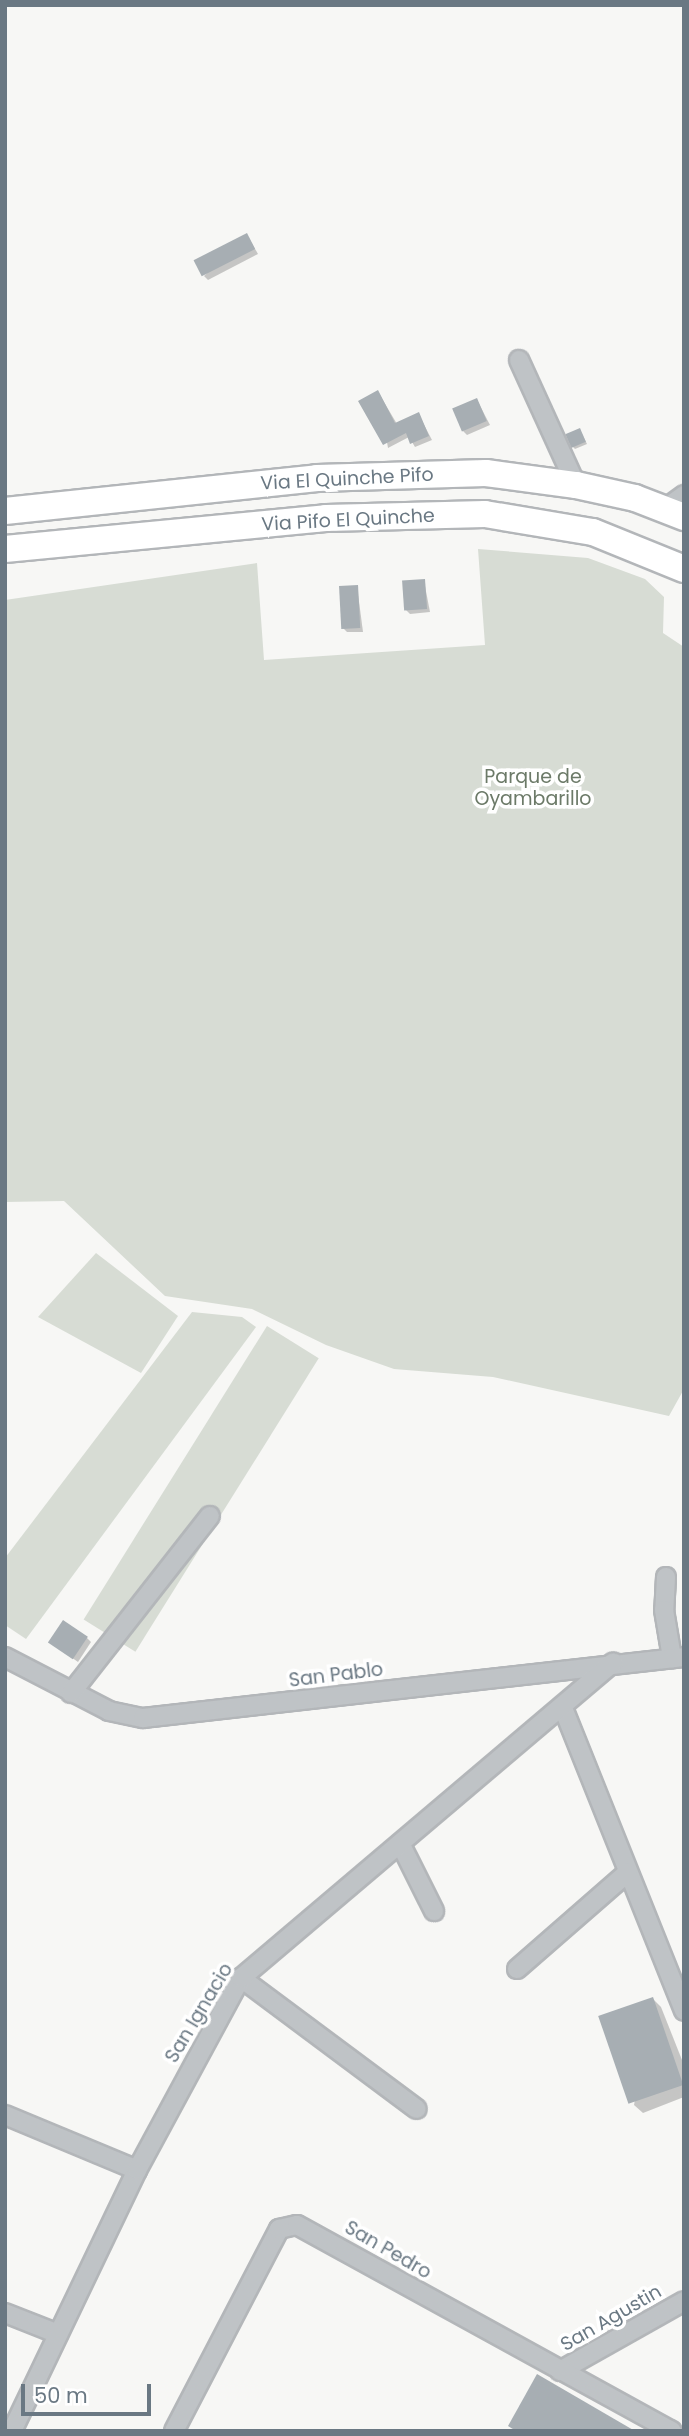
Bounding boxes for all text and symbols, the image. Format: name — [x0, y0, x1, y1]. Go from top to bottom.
street label: Via El Quinche Pifo — [260, 463, 434, 495]
street label: Via Pifo El Quinche — [261, 504, 435, 536]
park label: Parque de Oyambarillo — [474, 766, 592, 810]
street label: San Pablo — [288, 1658, 384, 1692]
street label: San Ignacio — [160, 1959, 238, 2067]
street label: San Pedro — [341, 2216, 435, 2284]
street label: San Agustin — [556, 2280, 666, 2356]
scale bar — [24, 2370, 154, 2414]
text: 50 m — [34, 2381, 88, 2410]

